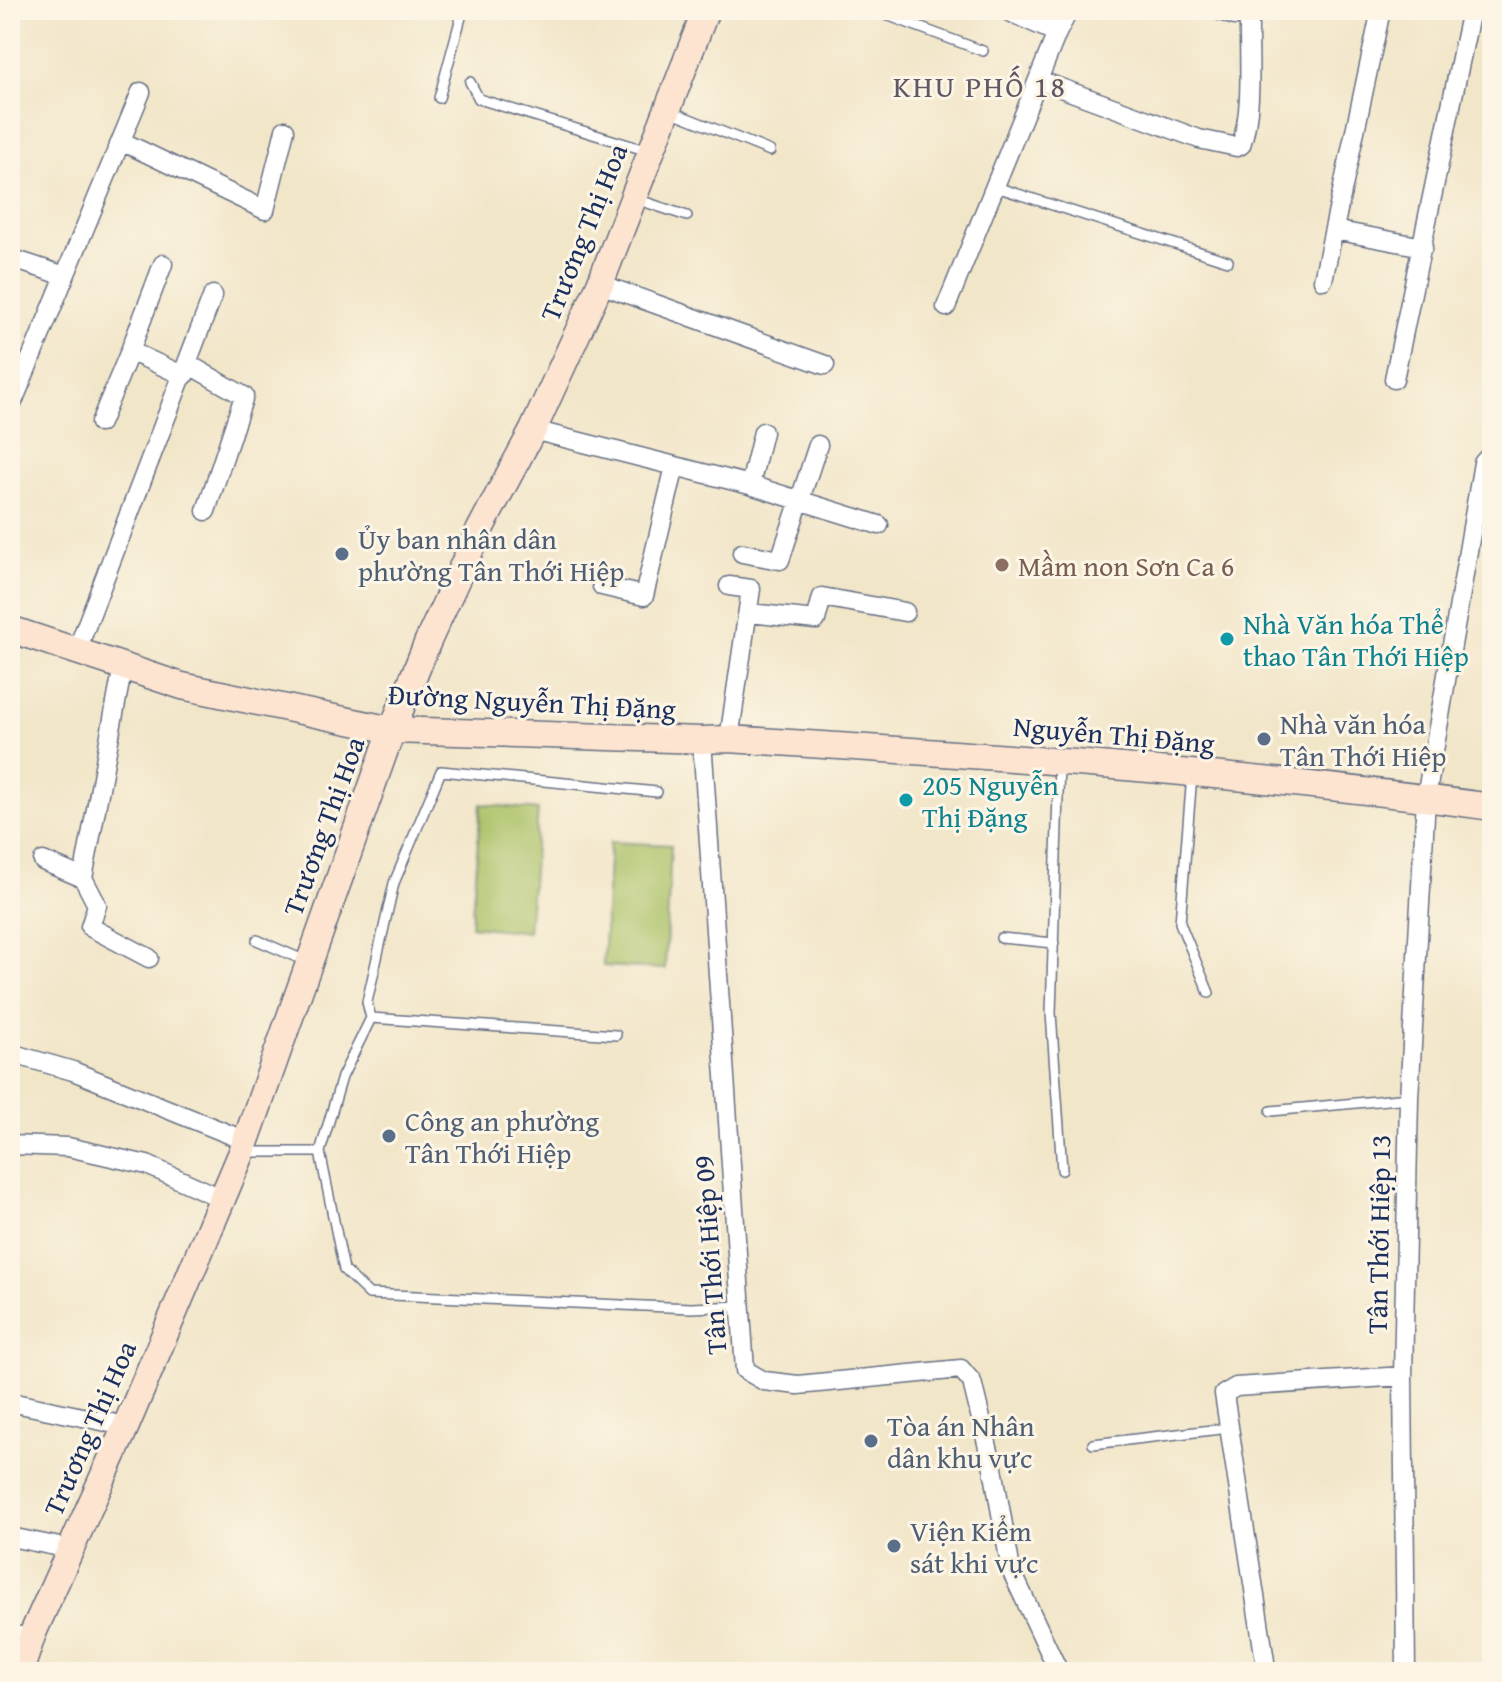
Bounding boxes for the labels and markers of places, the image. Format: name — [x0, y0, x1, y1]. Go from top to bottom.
place label: Ủy ban nhân dân phường Tân Thới Hiệp — [358, 518, 624, 591]
marker: Ủy ban nhân dân phường Tân Thới Hiệp — [333, 545, 351, 563]
place label: Mầm non Sơn Ca 6 — [1018, 545, 1234, 586]
marker: Mầm non Sơn Ca 6 — [993, 556, 1011, 574]
place label: Nhà Văn hóa Thể thao Tân Thới Hiệp — [1243, 603, 1469, 676]
marker: Nhà Văn hóa Thể thao Tân Thới Hiệp — [1218, 630, 1236, 648]
place label: Nhà văn hóa Tân Thới Hiệp — [1280, 703, 1446, 776]
marker: Nhà văn hóa Tân Thới Hiệp — [1255, 730, 1273, 748]
place label: 205 Nguyễn Thị Đặng — [922, 764, 1059, 837]
marker: 205 Nguyễn Thị Đặng — [897, 791, 915, 809]
place label: Công an phường Tân Thới Hiệp — [405, 1100, 599, 1173]
marker: Công an phường Tân Thới Hiệp — [380, 1127, 398, 1145]
place label: Tòa án Nhân dân khu vực — [887, 1405, 1035, 1478]
marker: Tòa án Nhân dân khu vực — [862, 1432, 880, 1450]
place label: Viện Kiểm sát khi vực — [910, 1510, 1039, 1583]
marker: Viện Kiểm sát khi vực — [885, 1537, 903, 1555]

